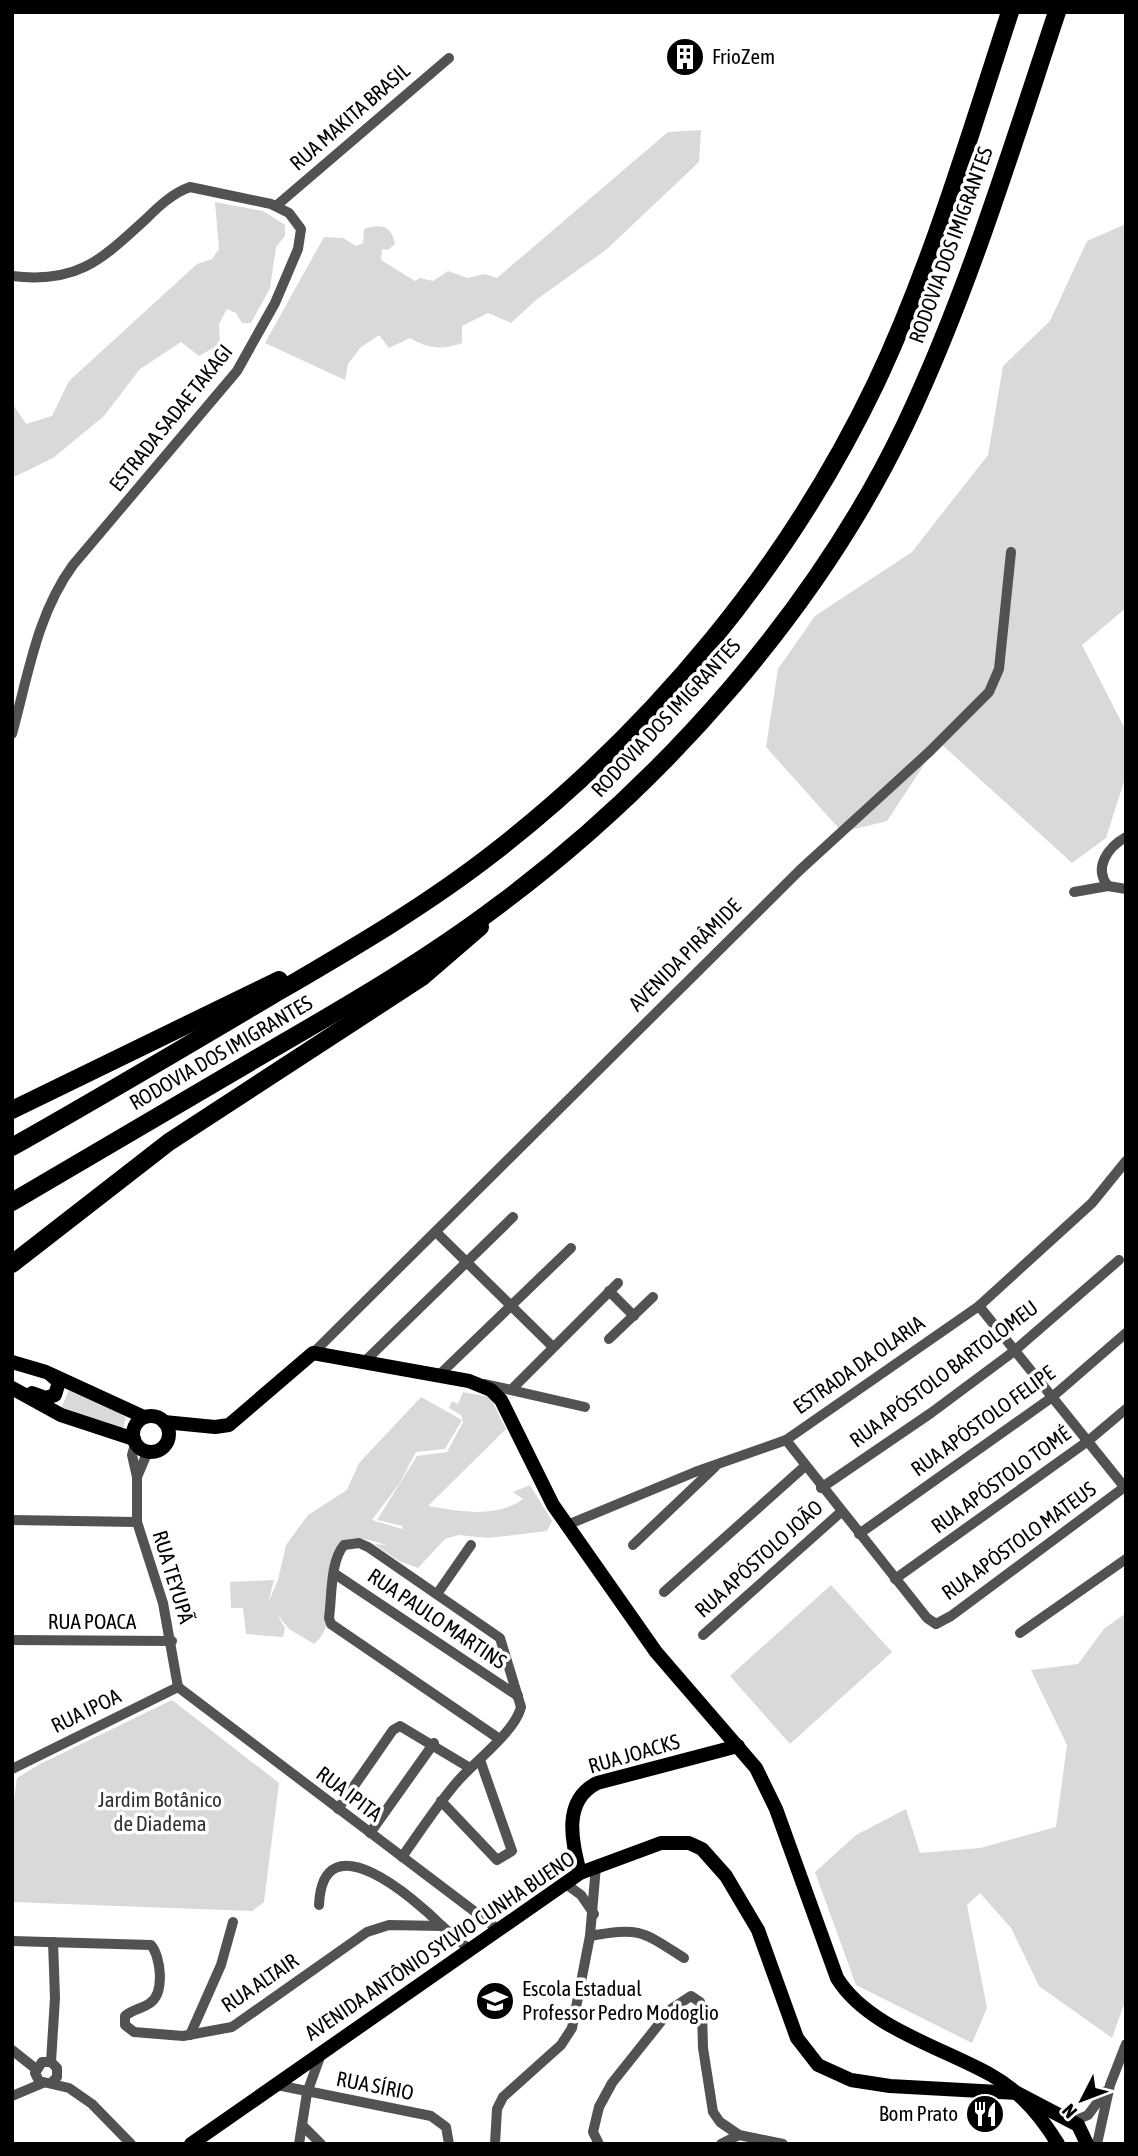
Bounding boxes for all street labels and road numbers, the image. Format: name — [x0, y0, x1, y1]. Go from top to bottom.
street label: RUA MAKITA BRASIL — [285, 58, 414, 175]
street label: RODOVIA DOS IMIGRANTES — [903, 143, 997, 346]
street label: ESTRADA SADAE TAKAGI — [104, 339, 237, 495]
street label: RODOVIA DOS IMIGRANTES — [586, 633, 745, 801]
street label: AVENIDA PIRÂMIDE — [623, 893, 745, 1015]
street label: RODOVIA DOS IMIGRANTES — [125, 990, 316, 1114]
street label: RUA APÓSTOLO BARTOLOMEU — [845, 1295, 1042, 1452]
street label: ESTRADA DA OLARIA — [788, 1310, 929, 1418]
street label: RUA APÓSTOLO FELIPE — [906, 1360, 1059, 1480]
street label: RUA APÓSTOLO TOMÉ — [926, 1421, 1075, 1538]
street label: RUA APÓSTOLO MATEUS — [937, 1476, 1100, 1604]
street label: RUA APÓSTOLO JOÃO — [690, 1495, 827, 1622]
street label: RUA TEYUPÃ — [148, 1527, 200, 1627]
street label: RUA PAULO MARTINS — [364, 1563, 511, 1673]
street label: RUA POACA — [48, 1609, 137, 1633]
street label: RUA IPOA — [47, 1683, 125, 1737]
street label: RUA JOACKS — [585, 1729, 682, 1778]
street label: RUA IPITA — [312, 1761, 388, 1826]
street label: AVENIDA ANTÔNIO SYLVIO CUNHA BUENO — [300, 1846, 579, 2045]
street label: RUA ALTAIR — [217, 1948, 303, 2016]
street label: RUA SÍRIO — [334, 2066, 416, 2104]

